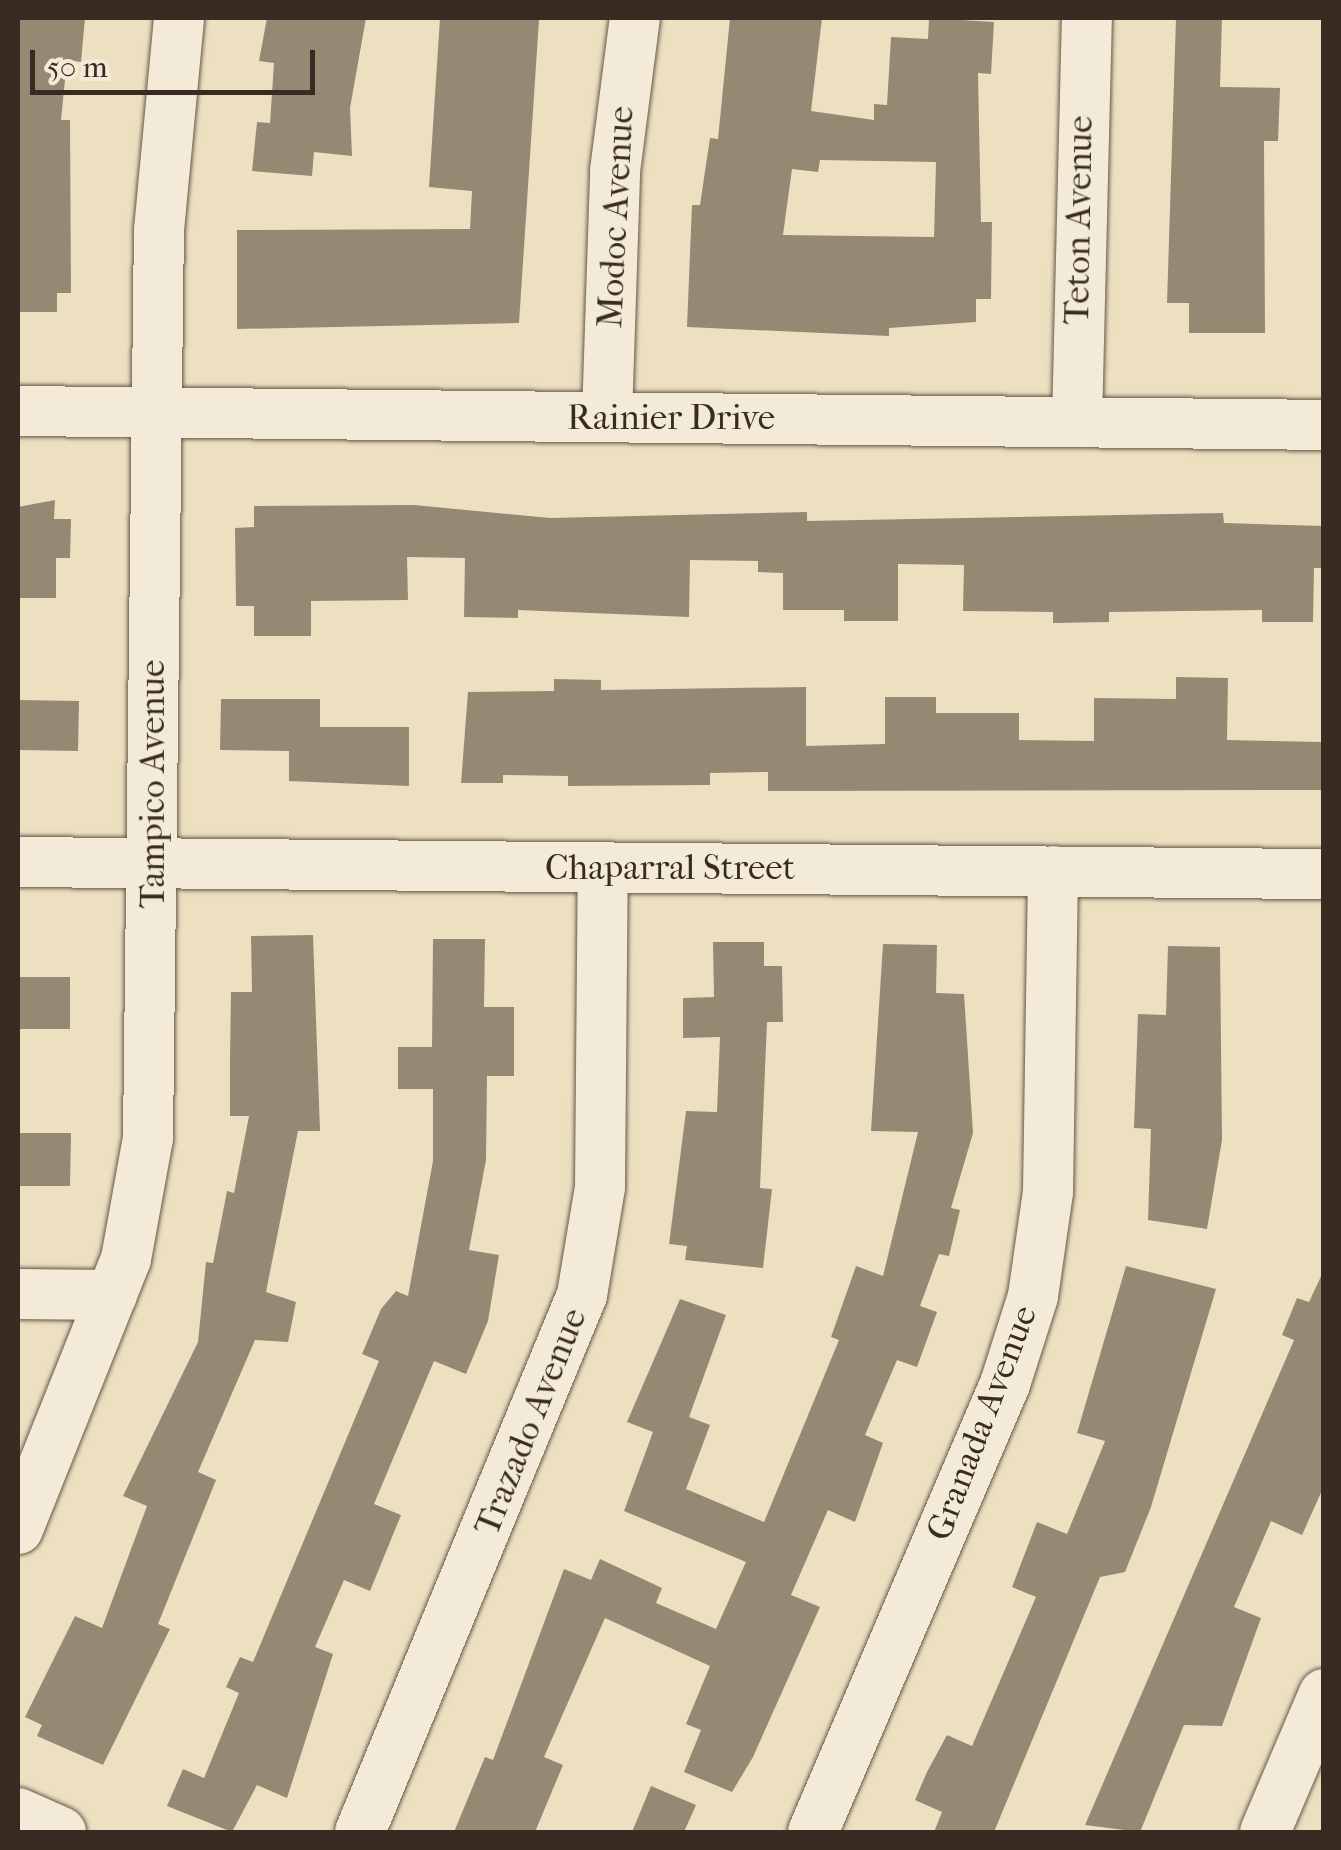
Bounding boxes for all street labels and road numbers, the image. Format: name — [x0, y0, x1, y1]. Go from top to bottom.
street label: Modoc Avenue — [589, 105, 643, 329]
street label: Teton Avenue — [1056, 115, 1102, 325]
street label: Rainier Drive — [567, 397, 775, 439]
street label: Tampico Avenue — [132, 660, 174, 908]
street label: Chaparral Street — [545, 847, 795, 889]
street label: Granada Avenue — [918, 1300, 1046, 1546]
street label: Trazado Avenue — [466, 1302, 596, 1542]

